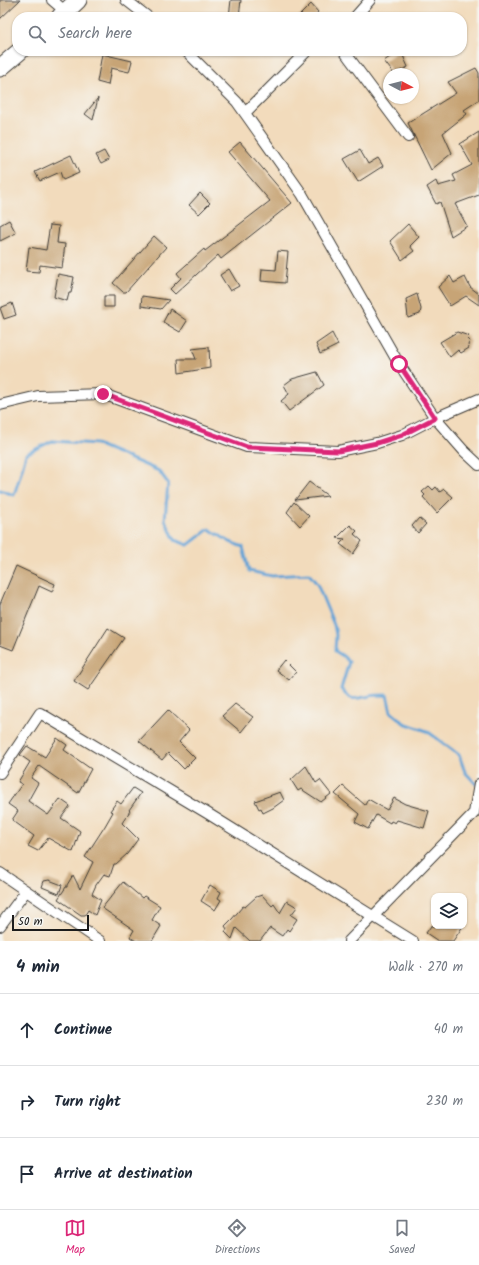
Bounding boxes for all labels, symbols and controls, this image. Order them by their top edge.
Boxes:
search box [12,12,467,56]
text: Search here [58,22,132,46]
icon: search [26,23,48,45]
north arrow [383,68,419,104]
route start [390,355,408,373]
route end [94,385,112,403]
map controls [431,893,467,929]
button: layers [431,893,467,929]
scale bar [12,913,89,932]
text: 50 m [18,913,43,931]
text: 4 min [16,954,60,981]
text: Walk · 270 m [388,957,463,978]
text: Continue [54,1018,112,1042]
icon: ahead [16,1019,38,1041]
text: 40 m [434,1019,463,1040]
text: Turn right [54,1090,121,1114]
icon: right [16,1091,38,1113]
text: 230 m [426,1091,463,1112]
text: Arrive at destination [54,1162,193,1186]
icon: arrive [16,1163,38,1185]
tab: Map [64,1217,86,1259]
tab: Directions [215,1217,260,1259]
tab: Saved [389,1217,415,1259]

